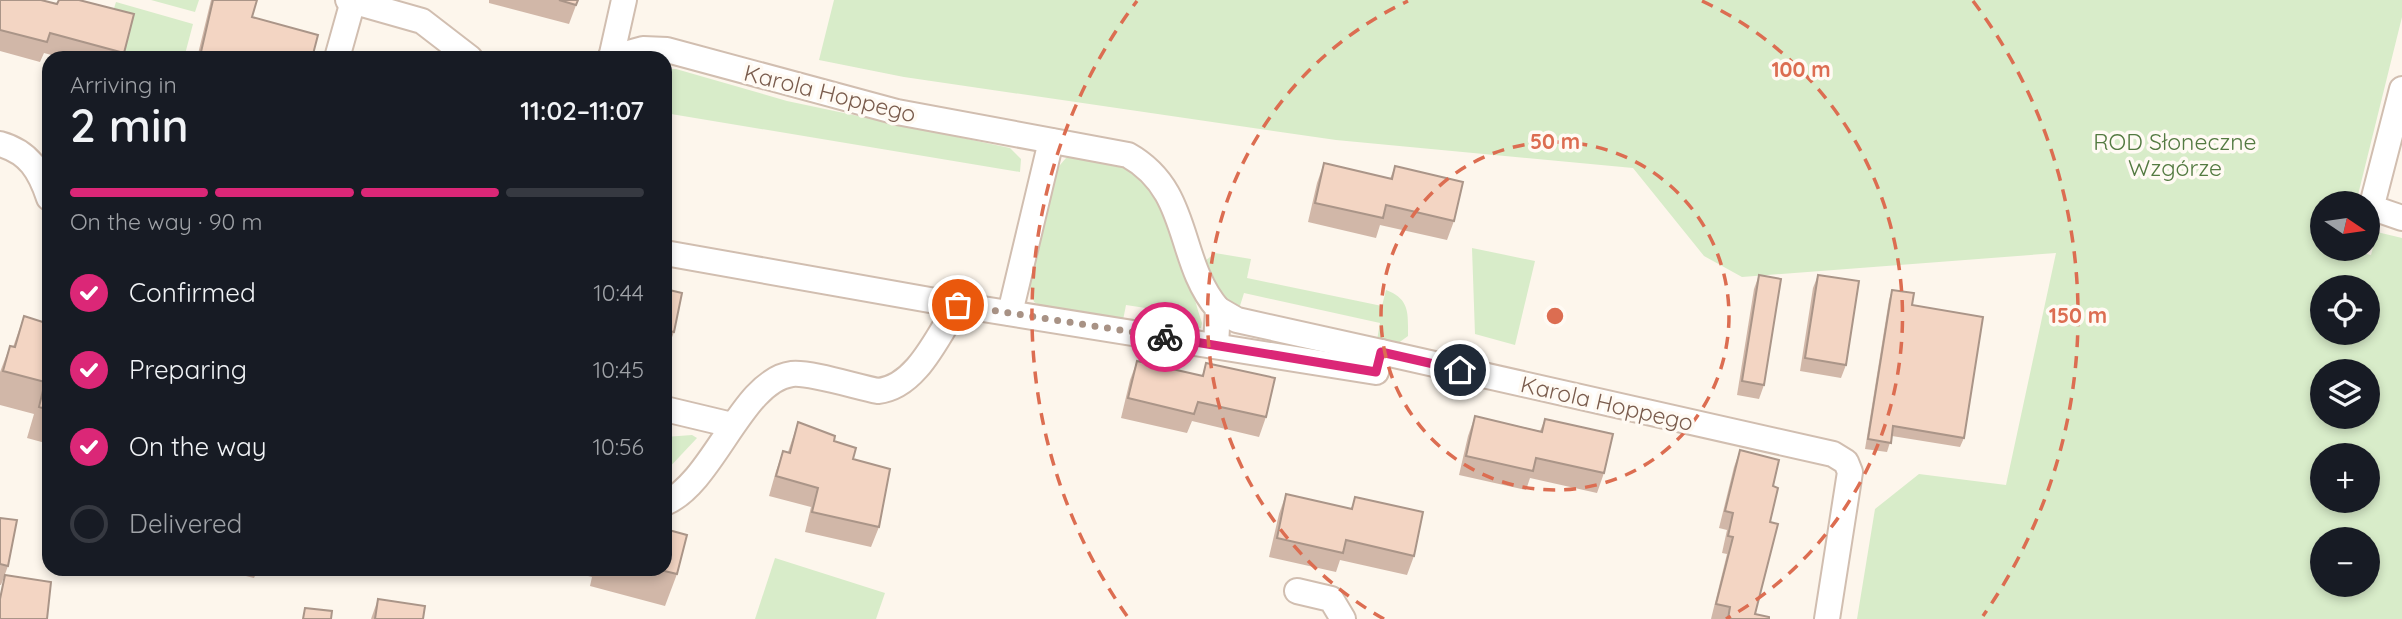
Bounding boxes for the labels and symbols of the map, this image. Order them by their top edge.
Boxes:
text: 100 m [1771,56,1831,82]
street label: Karola Hoppego [741,58,919,128]
park label: ROD Słoneczne Wzgórze [2093,127,2257,182]
text: 50 m [1530,128,1580,154]
north arrow [2310,191,2380,261]
pin [928,275,988,335]
courier [1130,302,1200,372]
text: 150 m [2049,302,2107,328]
centre of rings [1543,304,1567,328]
pin [1430,340,1490,400]
street label: Karola Hoppego [1518,369,1696,437]

